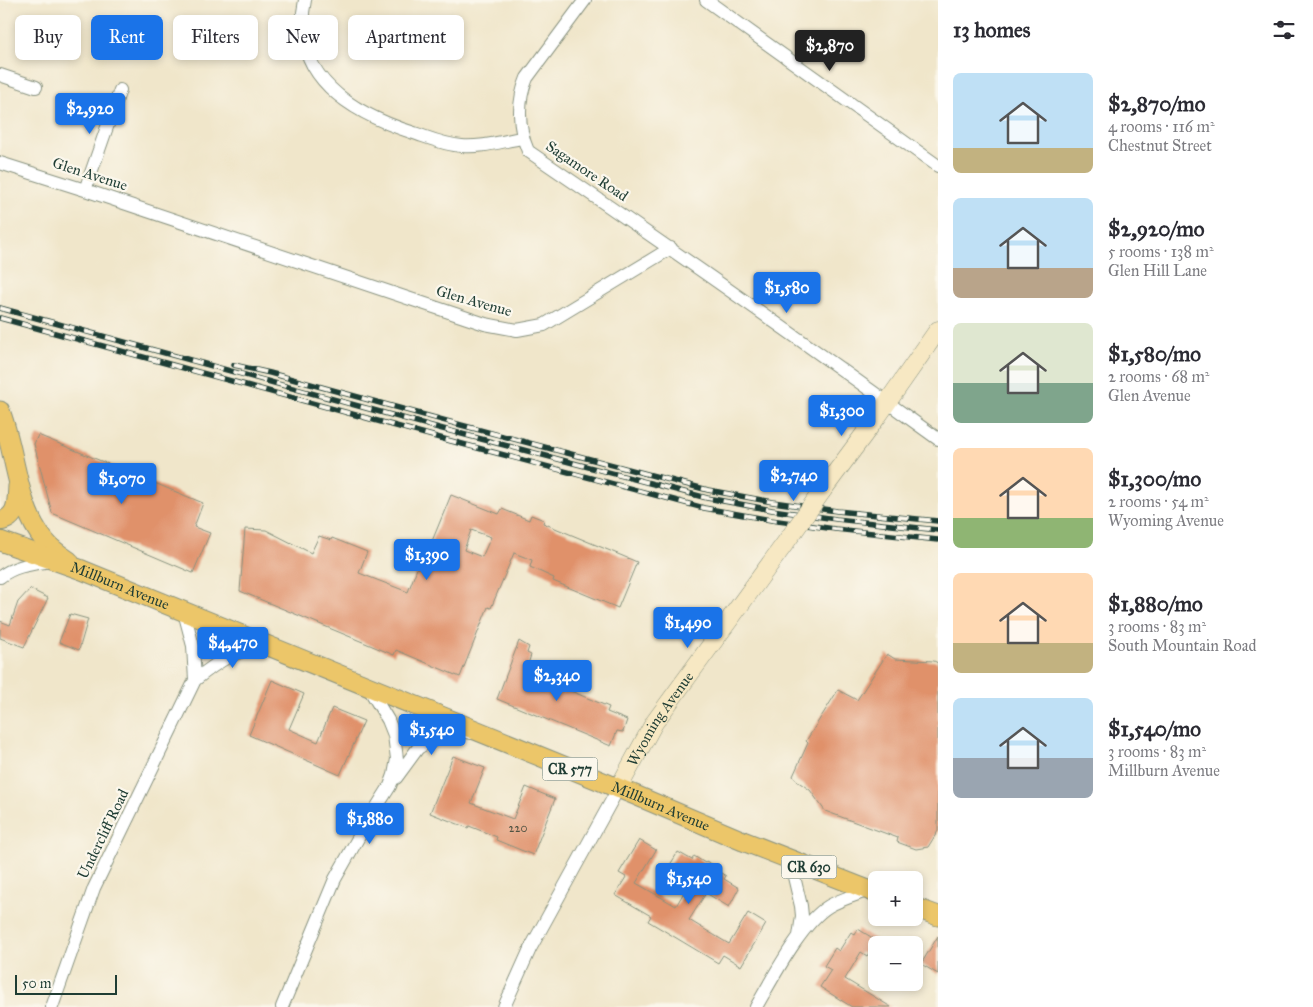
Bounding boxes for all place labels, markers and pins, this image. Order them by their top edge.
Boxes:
pin: $2,870 [789,30,871,72]
pin: $2,920 [49,92,131,135]
pin: $1,580 [746,272,828,314]
pin: $1,300 [801,394,883,437]
pin: $2,740 [753,460,835,502]
pin: $1,070 [81,462,163,505]
pin: $1,390 [386,538,468,581]
pin: $1,490 [647,606,729,649]
pin: $4,470 [192,626,274,669]
pin: $2,340 [516,660,598,702]
pin: $1,540 [391,714,473,756]
pin: $1,880 [329,802,411,845]
pin: $1,540 [648,862,730,905]

